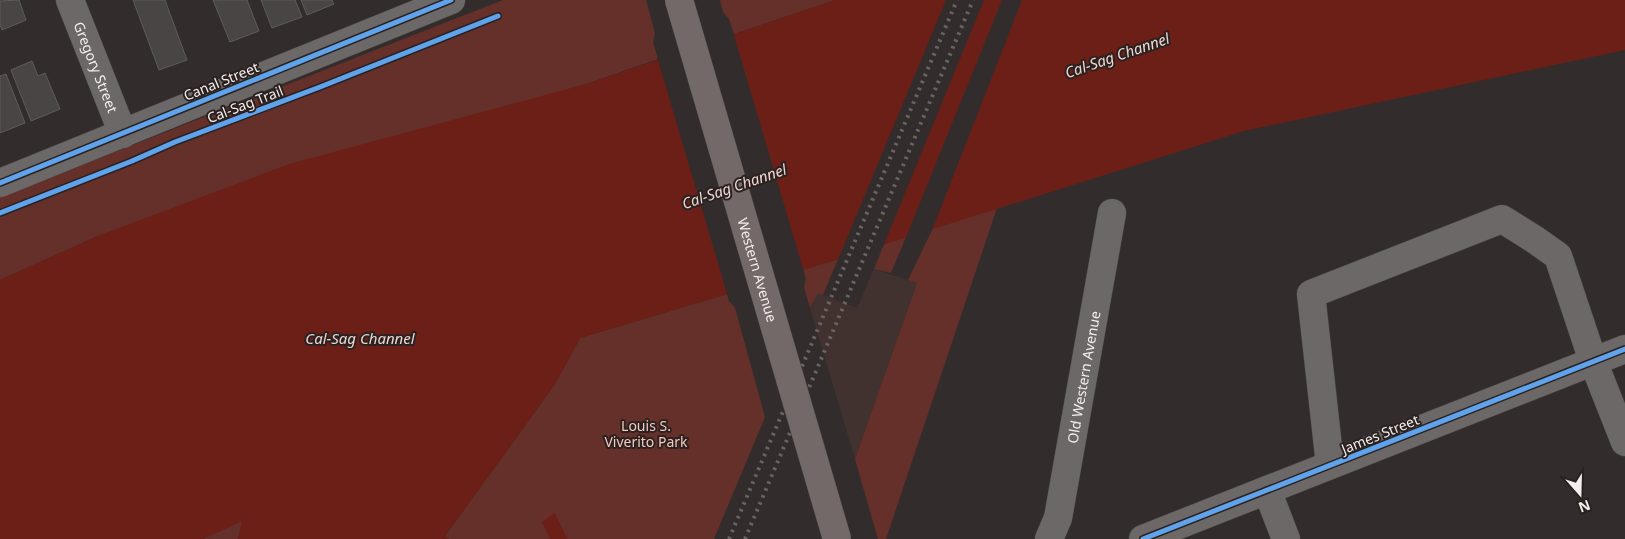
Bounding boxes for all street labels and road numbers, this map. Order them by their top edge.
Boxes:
street label: Gregory Street [70,19,123,115]
street label: Canal Street [181,57,261,105]
street label: Cal-Sag Trail [204,81,286,127]
street label: Western Avenue [734,215,782,324]
street label: Old Western Avenue [1062,309,1104,445]
street label: James Street [1337,410,1422,459]

